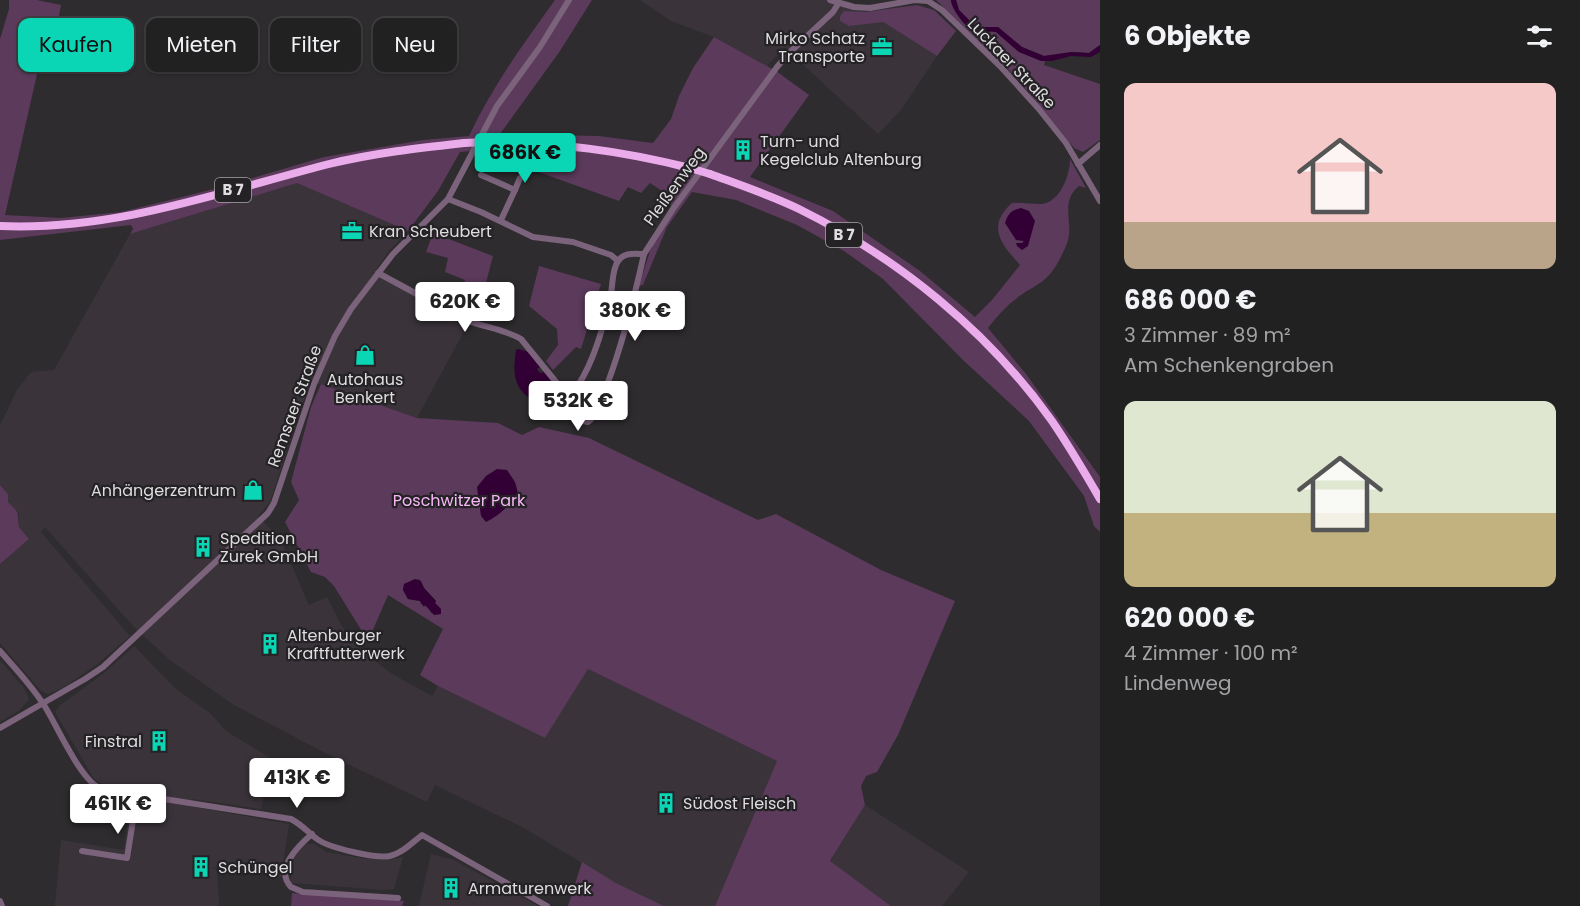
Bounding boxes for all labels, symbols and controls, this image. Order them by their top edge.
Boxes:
street label: Luckaer Straße [962,13,1061,114]
chip: Kaufen [18,18,134,72]
chip: Mieten [146,18,258,72]
chip: Filter [270,18,361,72]
chip: Neu [373,18,457,72]
text: 6 Objekte [1124,18,1250,54]
icon: filters [1523,20,1556,53]
place label: Mirko Schatz Transporte [765,27,865,68]
office icon: Mirko Schatz Transporte [870,35,894,59]
icon: home [1286,122,1394,230]
place label: Turn- und Kegelclub Altenburg [760,130,922,171]
pin: 686K € [476,133,574,184]
text: 686K € [489,138,561,166]
building icon: Turn- und Kegelclub Altenburg [731,138,755,162]
street label: Pleißenweg [638,142,711,230]
road number: B 7 [215,178,251,202]
office icon: Kran Scheubert [340,219,364,243]
place label: Kran Scheubert [369,220,492,243]
road number: B 7 [826,223,862,247]
pin: 620K € [416,282,514,333]
text: 686 000 € [1124,282,1257,318]
text: 620K € [429,287,501,315]
pin: 380K € [586,291,684,342]
text: 380K € [599,296,671,324]
text: 3 Zimmer · 89 m² [1124,321,1291,349]
street label: Remsaer Straße [262,342,327,470]
shop icon: Autohaus Benkert [353,343,377,367]
text: Am Schenkengraben [1124,351,1334,379]
place label: Autohaus Benkert [327,368,403,409]
pin: 532K € [529,381,627,432]
text: 532K € [543,386,613,414]
icon: home [1286,440,1394,548]
shop icon: Anhängerzentrum [241,478,265,502]
place label: Anhängerzentrum [91,479,236,502]
park label: Poschwitzer Park [393,489,526,512]
place label: Spedition Zurek GmbH [220,527,318,568]
building icon: Spedition Zurek GmbH [191,535,215,559]
text: 620 000 € [1124,600,1255,636]
place label: Altenburger Kraftfutterwerk [287,624,406,665]
building icon: Altenburger Kraftfutterwerk [258,632,282,656]
text: 4 Zimmer · 100 m² [1124,639,1298,667]
text: Lindenweg [1124,669,1231,697]
building icon: Finstral [147,729,171,753]
place label: Finstral [85,730,142,753]
pin: 413K € [248,758,346,809]
text: 413K € [263,763,331,791]
pin: 461K € [69,784,167,835]
text: 461K € [84,789,152,817]
building icon: Südost Fleisch [654,791,678,815]
place label: Südost Fleisch [683,792,796,815]
building icon: Schüngel [189,855,213,879]
place label: Schüngel [218,856,293,879]
building icon: Armaturenwerk [439,876,463,900]
place label: Armaturenwerk [468,877,592,900]

